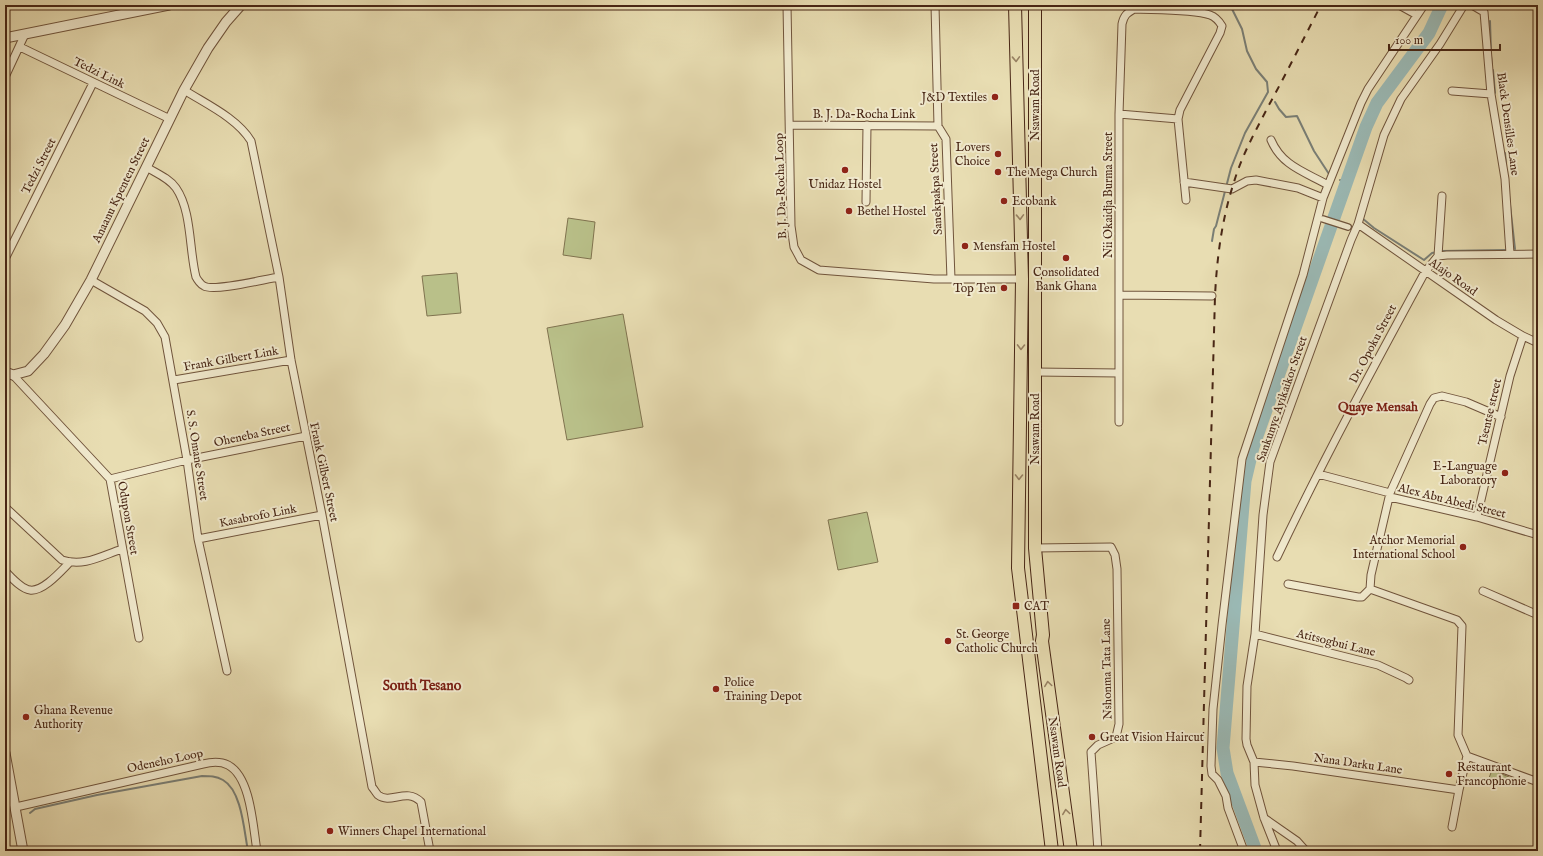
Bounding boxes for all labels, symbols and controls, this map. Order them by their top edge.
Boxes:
scale bar [1389,26,1500,52]
text: 100 m [1395,33,1423,48]
street label: Tedzi Link [71,54,128,92]
one-way arrow [1012,56,1020,62]
street label: Nsawam Road [1028,69,1043,141]
street label: Black Densilles Lane [1493,71,1523,177]
place label: J&D Textiles [919,90,987,106]
marker: J&D Textiles [990,92,1000,102]
street label: B. J. Da-Rocha Link [813,107,916,123]
street label: B. J. Da-Rocha Loop [772,132,791,239]
street label: Nii Okaidja Burma Street [1101,132,1116,258]
street label: Anaanu Kpenten Street [88,135,154,247]
street label: Tedzi Street [19,136,59,196]
place label: Lovers Choice [955,140,990,169]
street label: Sanekpakpa Street [926,143,947,235]
marker: Lovers Choice [993,149,1003,159]
marker: Unidaz Hostel [840,165,850,175]
place label: The Mega Church [1006,165,1098,180]
marker: The Mega Church [993,167,1003,177]
place label: Unidaz Hostel [809,177,882,192]
place label: Ecobank [1012,194,1057,209]
marker: Ecobank [999,196,1009,206]
place label: Bethel Hostel [857,204,927,219]
marker: Bethel Hostel [844,206,854,216]
one-way arrow [1016,214,1025,220]
place label: Mensfam Hostel [973,239,1056,254]
marker: Mensfam Hostel [960,241,970,251]
marker: Consolidated Bank Ghana [1061,253,1071,263]
street label: Alajo Road [1425,254,1481,299]
place label: Consolidated Bank Ghana [1033,265,1100,294]
place label: Top Ten [953,281,997,297]
marker: Top Ten [999,283,1009,293]
street label: Dr. Opoku Street [1346,302,1401,386]
street label: Sankunye Ayikaikor Street [1253,334,1311,464]
street label: Frank Gilbert Link [182,343,280,375]
one-way arrow [1017,344,1025,350]
street label: Tsentse street [1475,377,1505,447]
street label: Nsawam Road [1028,393,1043,465]
district label: Quaye Mensah [1338,399,1419,416]
street label: S. S. Omane Street [182,409,212,501]
street label: Oheneba Street [212,420,292,450]
street label: Frank Gilbert Street [306,421,342,523]
place label: E-Language Laboratory [1433,459,1497,488]
marker: E-Language Laboratory [1500,468,1510,478]
one-way arrow [1015,474,1023,480]
street label: Odupon Street [113,480,142,556]
street label: Alex Abu Abedi Street [1396,480,1508,522]
street label: Kasabrofo Link [218,501,298,531]
place label: Atchor Memorial International School [1353,533,1456,562]
marker: Atchor Memorial International School [1458,542,1468,552]
place label: CAT [1024,599,1049,614]
marker: CAT [1011,601,1021,611]
street label: Nshonma Tata Lane [1099,618,1115,720]
street label: Atitsogbui Lane [1294,626,1377,660]
place label: St. George Catholic Church [956,627,1039,656]
marker: St. George Catholic Church [943,636,953,646]
place label: Police Training Depot [724,675,802,705]
district label: South Tesano [383,677,462,695]
one-way arrow [1044,680,1053,687]
marker: Police Training Depot [711,684,721,694]
place label: Ghana Revenue Authority [33,703,113,732]
marker: Ghana Revenue Authority [21,712,31,722]
street label: Nsawam Road [1045,716,1069,789]
place label: Great Vision Haircut [1100,730,1204,745]
marker: Great Vision Haircut [1087,732,1097,742]
street label: Odeneho Loop [126,746,205,777]
street label: Nana Darku Lane [1313,750,1404,778]
place label: Restaurant Francophonie [1457,760,1527,790]
marker: Restaurant Francophonie [1444,769,1454,779]
one-way arrow [1062,809,1071,815]
place label: Winners Chapel International [338,824,487,840]
marker: Winners Chapel International [325,826,335,836]

